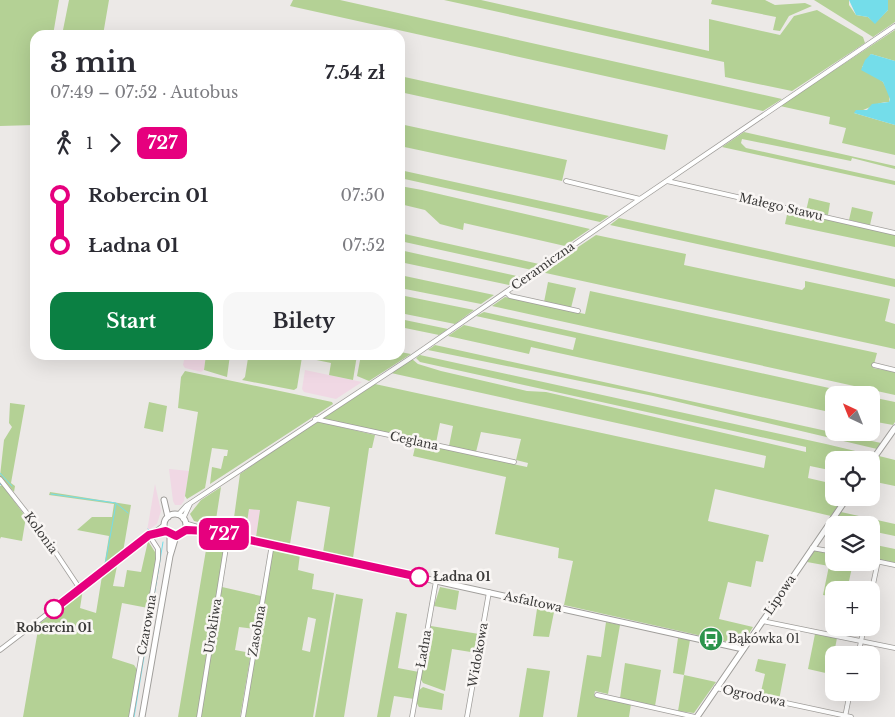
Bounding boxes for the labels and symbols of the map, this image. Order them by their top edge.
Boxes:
street label: Małego Stawu [738,190,825,223]
street label: Ceramiczna [508,238,578,293]
north arrow [825,386,880,441]
street label: Ceglana [389,428,440,453]
street label: Kolonia [21,509,62,557]
line badge: 727 [195,518,253,550]
marker: Ładna 01 [409,567,429,587]
place label: Ładna 01 [433,569,490,584]
street label: Lipowa [761,571,799,618]
street label: Asfaltowa [502,588,564,615]
street label: Czarowna [134,593,159,656]
street label: Urokliwa [201,597,224,654]
marker: Robercin 01 [44,599,64,619]
street label: Zasobna [245,604,268,658]
place label: Robercin 01 [16,620,92,635]
street label: Widokowa [464,621,491,689]
bus stop icon: Bąkówka 01 [698,626,724,652]
street label: Ładna [413,628,434,669]
place label: Bąkówka 01 [728,631,800,646]
street label: Ogrodowa [721,681,787,710]

